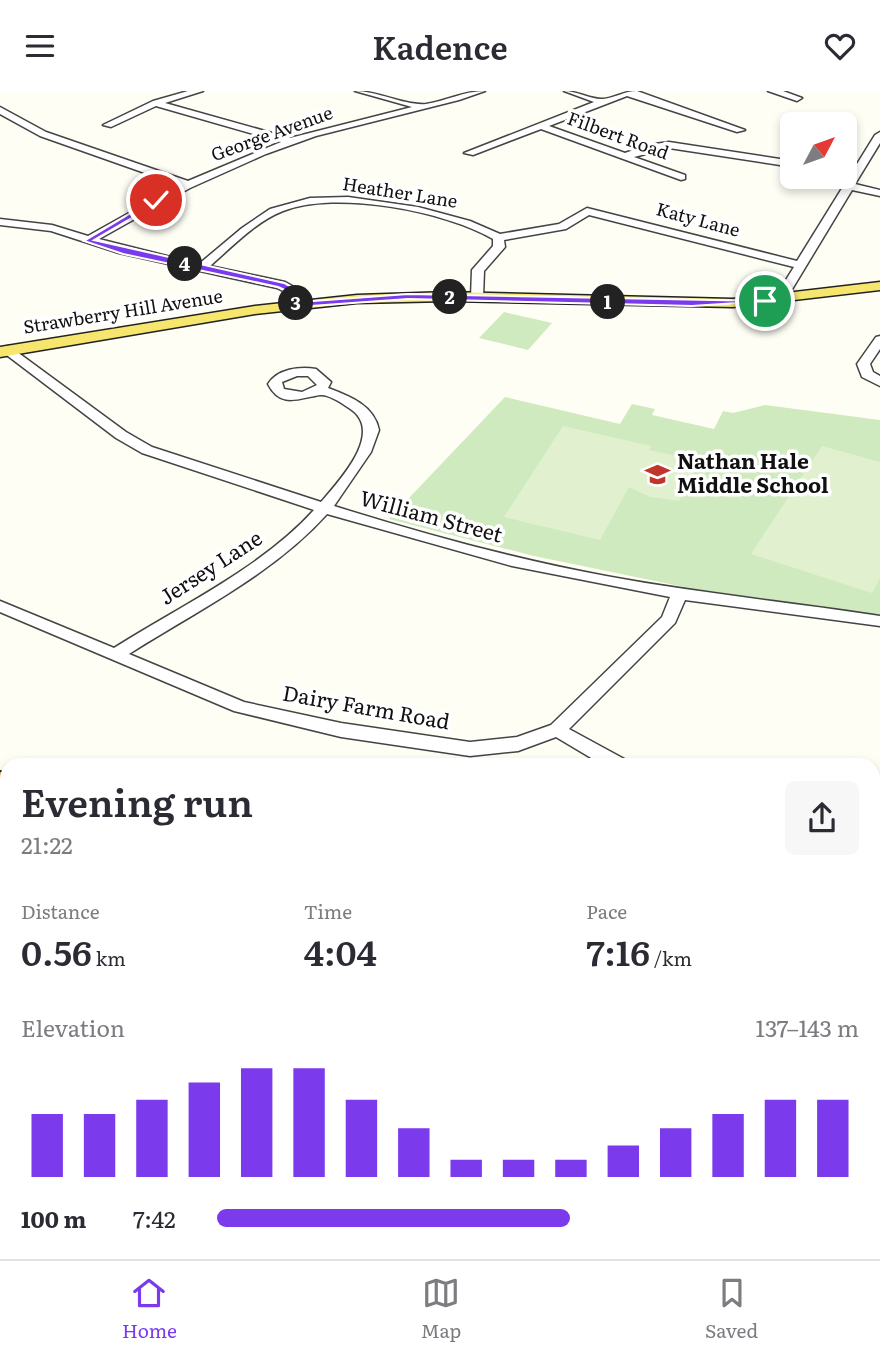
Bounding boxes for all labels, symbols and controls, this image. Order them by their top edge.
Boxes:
text: Kadence [372,22,508,70]
icon: menu [21,27,59,65]
icon: heart [821,27,859,65]
street label: George Avenue [207,98,336,167]
street label: Filbert Road [564,104,673,165]
north arrow [780,112,858,189]
map controls [780,112,857,189]
street label: Heather Lane [341,169,460,214]
pin [126,170,186,230]
icon: check [137,181,175,219]
street label: Katy Lane [653,194,743,243]
pin: 4 [168,247,202,281]
text: 4 [179,249,190,277]
pin [735,271,795,331]
pin: 2 [433,279,468,315]
street label: Strawberry Hill Avenue [21,281,224,340]
text: 2 [444,282,455,310]
icon: arrive [746,282,784,320]
pin: 3 [278,285,314,321]
pin: 1 [590,285,626,319]
text: 1 [604,287,611,315]
text: 3 [290,288,301,316]
place label: Nathan Hale Middle School [677,444,829,499]
school or university icon: Nathan Hale Middle School [643,460,671,488]
street label: William Street [357,481,507,549]
street label: Jersey Lane [152,521,267,611]
street label: Dairy Farm Road [280,676,453,736]
text: Evening run [21,772,253,829]
button: share [785,781,859,855]
text: 21:22 [21,827,73,861]
text: Distance [21,897,100,925]
text: Time [304,897,352,925]
text: Pace [586,897,627,925]
text: 0.56 [21,925,92,977]
text: 4:04 [304,925,377,977]
text: 7:16 [586,925,650,977]
text: km [92,944,126,972]
text: /km [650,944,692,972]
text: Elevation [21,1010,125,1044]
text: 137–143 m [756,1010,859,1044]
text: 100 m [21,1201,86,1235]
text: 7:42 [133,1201,176,1235]
tab: Home [122,1274,177,1344]
tab: Map [421,1274,461,1344]
tab: Saved [705,1274,758,1344]

